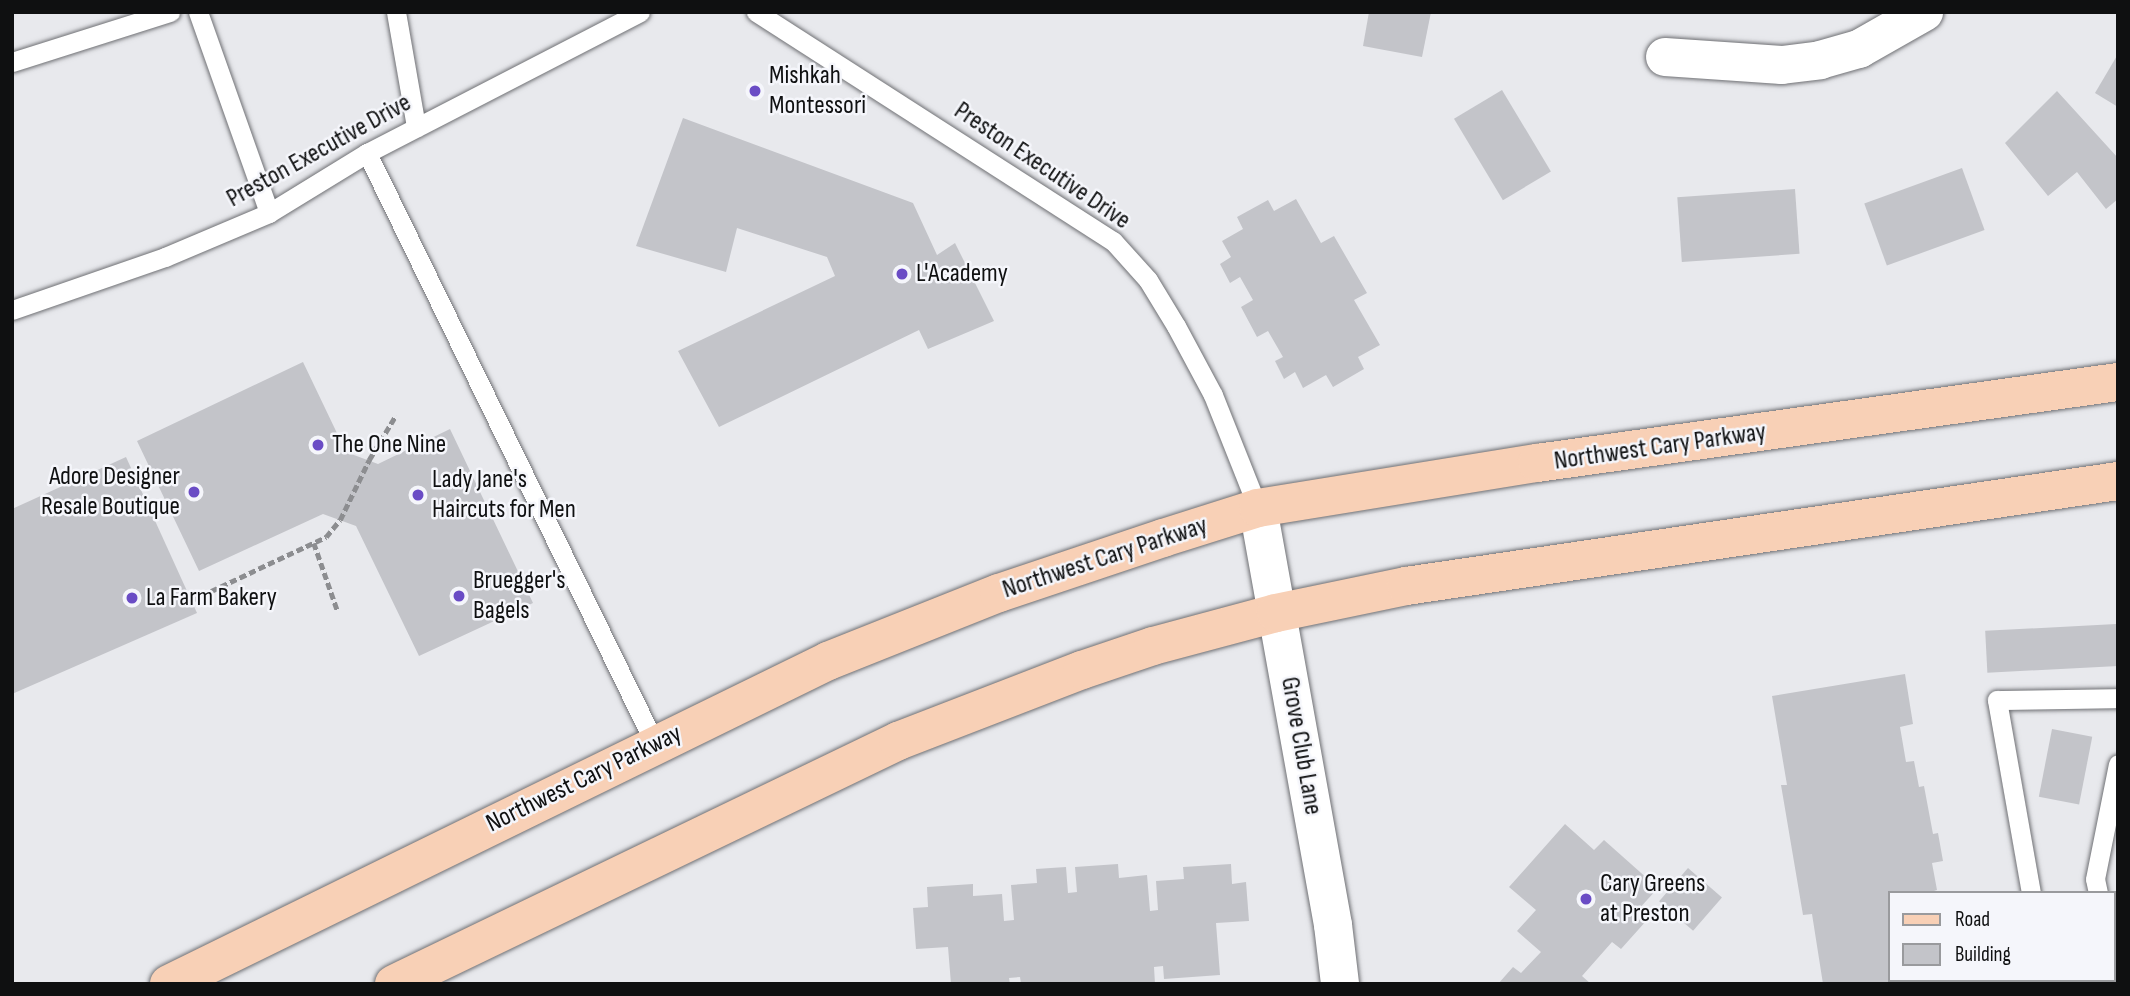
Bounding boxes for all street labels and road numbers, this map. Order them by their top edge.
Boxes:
street label: Preston Executive Drive [221,87,417,215]
street label: Preston Executive Drive [948,95,1136,237]
street label: Northwest Cary Parkway [1552,417,1768,477]
street label: Northwest Cary Parkway [999,510,1211,606]
street label: Grove Club Lane [1274,675,1328,817]
street label: Northwest Cary Parkway [481,718,687,840]

